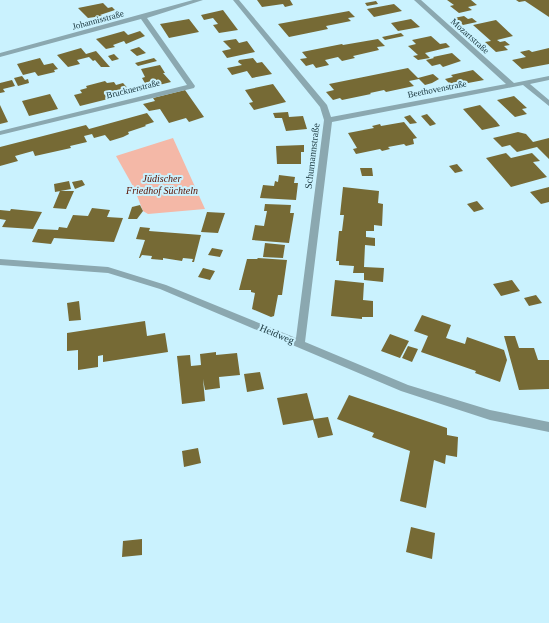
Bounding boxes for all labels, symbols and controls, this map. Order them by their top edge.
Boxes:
street label: Johannisstraße [71,8,125,32]
street label: Mozartstraße [449,16,491,56]
street label: Brucknerstraße [105,77,161,101]
street label: Beethovenstraße [407,78,467,100]
street label: Schumannstraße [303,122,322,189]
park label: Jüdischer Friedhof Süchteln [125,173,198,196]
street label: Heidweg [258,322,296,346]

